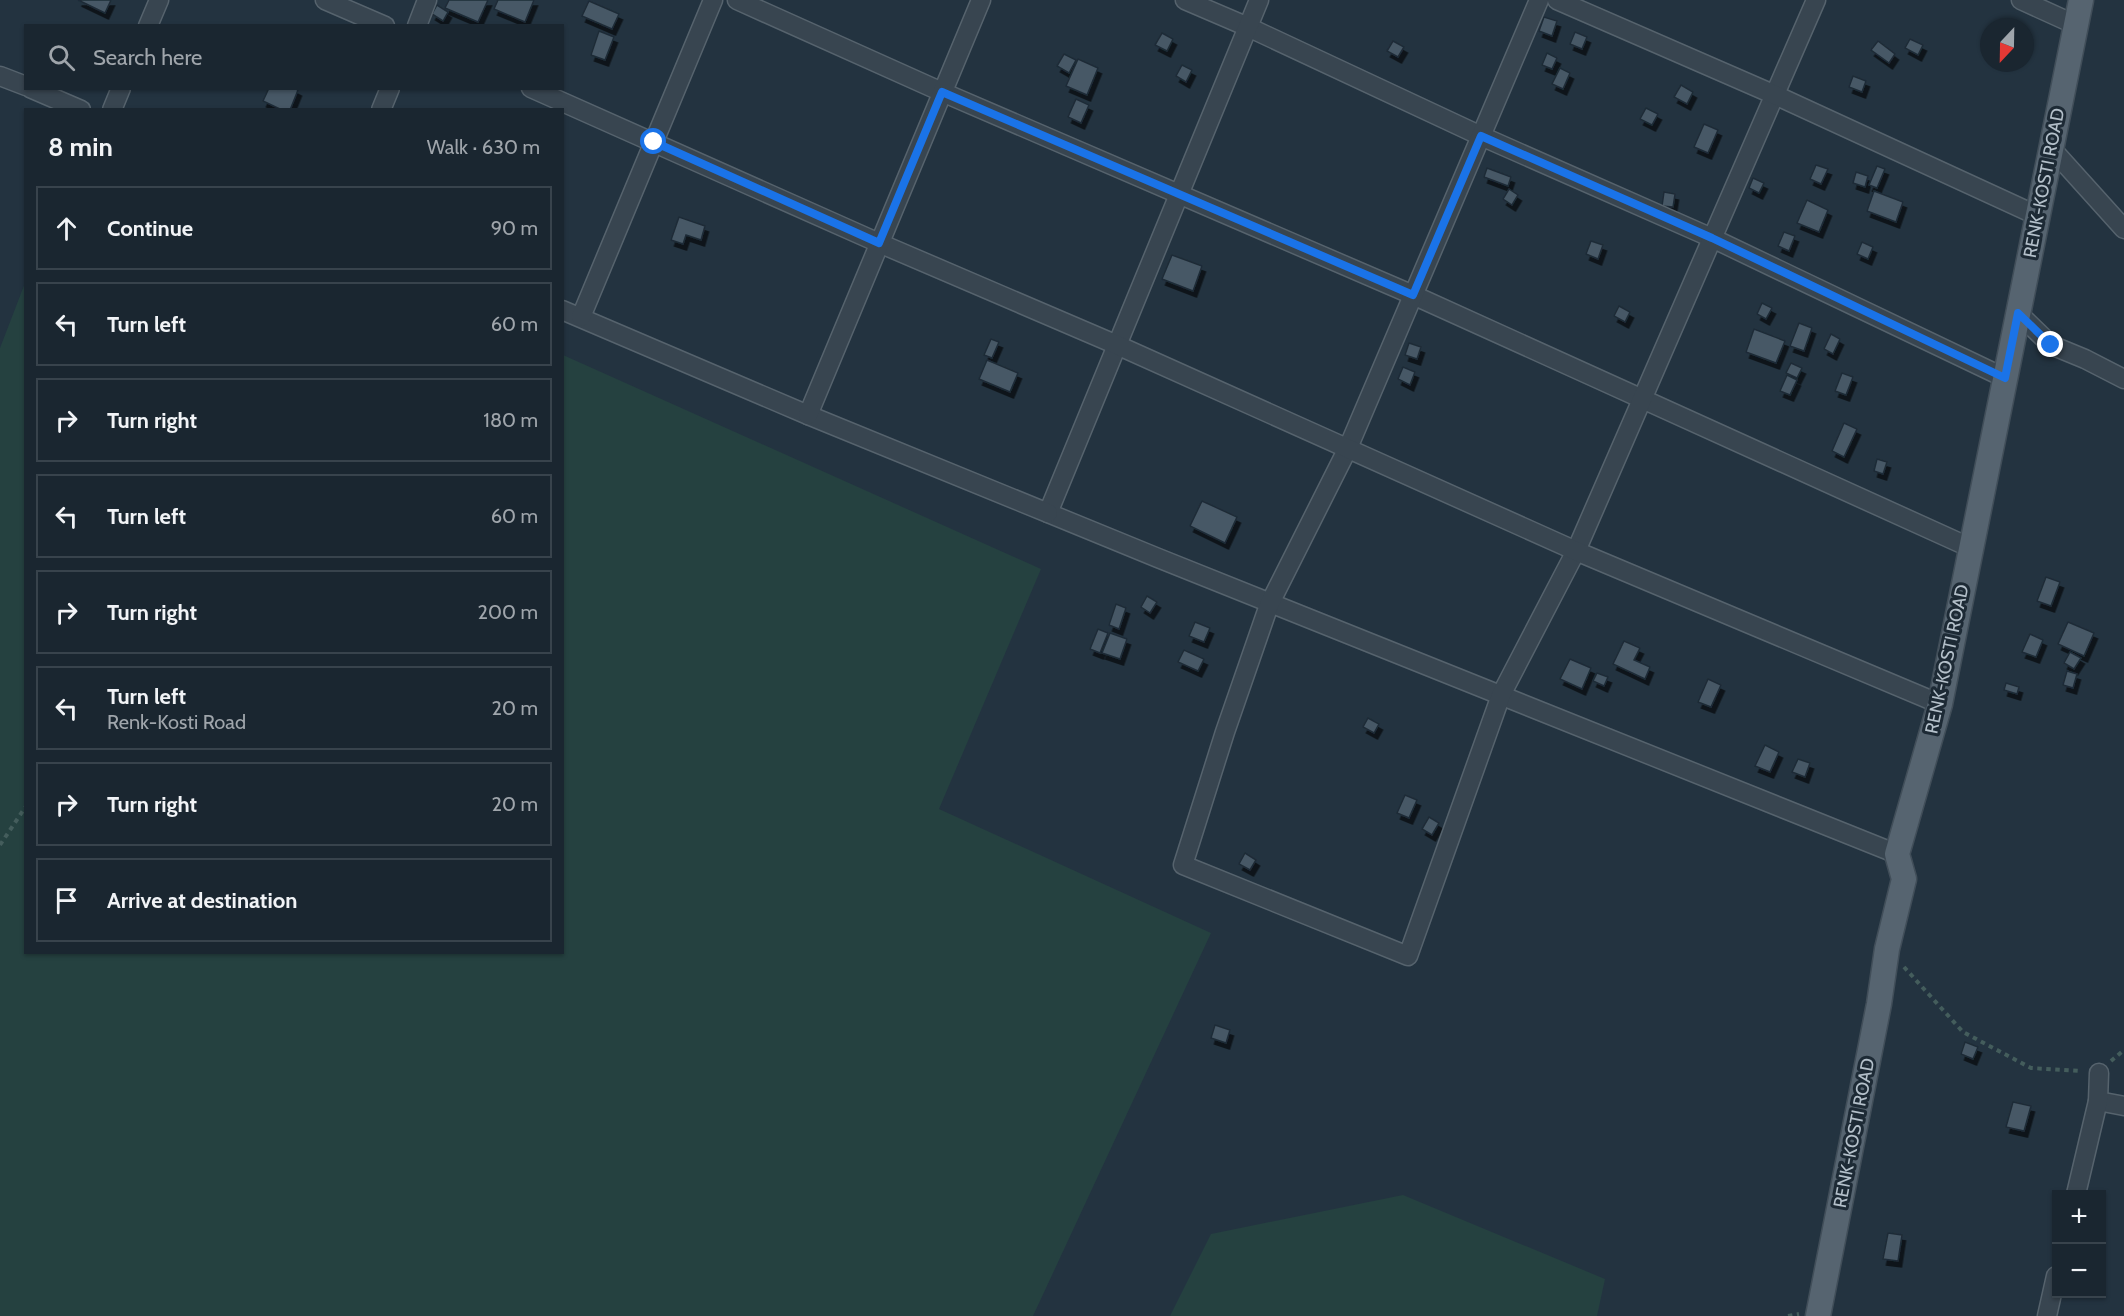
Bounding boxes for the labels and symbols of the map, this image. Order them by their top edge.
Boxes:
north arrow [1980,18,2034,72]
street label: RENK-KOSTI ROAD [2019,106,2069,260]
route start [640,128,666,154]
route end [2037,331,2063,357]
street label: RENK-KOSTI ROAD [1920,582,1974,736]
street label: RENK-KOSTI ROAD [1829,1056,1879,1210]

